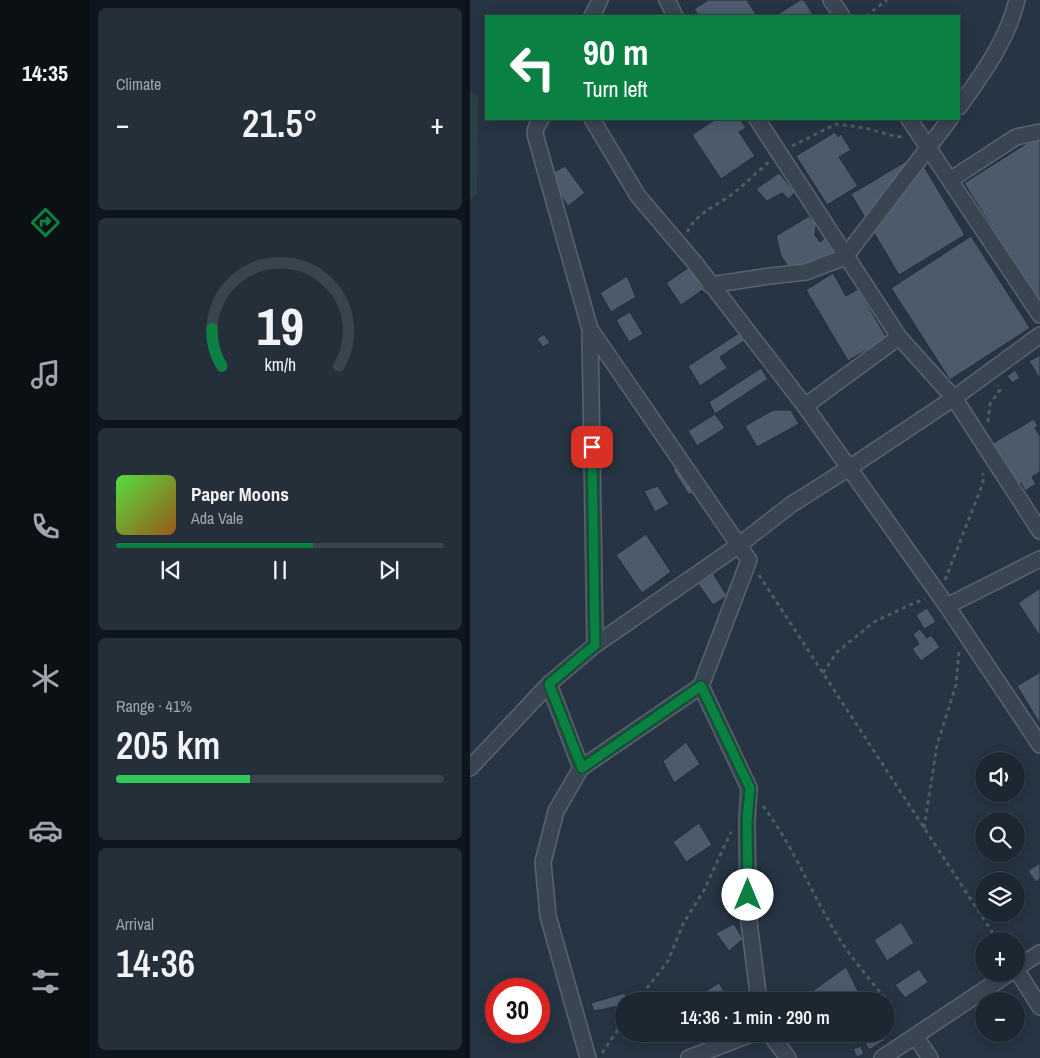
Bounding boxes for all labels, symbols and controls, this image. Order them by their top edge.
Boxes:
text: 90 m [583,29,648,76]
icon: left [500,35,565,100]
text: 14:35 [22,58,68,88]
text: Climate [116,73,161,95]
text: Turn left [583,74,648,104]
text: 21.5° [242,98,318,149]
text: − [116,105,129,143]
text: + [431,105,444,143]
icon: directions [28,205,63,240]
text: 19 [256,291,304,361]
text: km/h [264,353,296,377]
icon: music [28,357,63,392]
pin [571,426,613,468]
icon: arrive [578,433,606,461]
text: Paper Moons [191,481,289,507]
text: Ada Vale [191,507,243,529]
icon: phone [28,509,63,544]
icon: previous [157,556,185,584]
icon: pause [266,556,294,584]
icon: next [375,556,403,584]
icon: climate [28,661,63,696]
text: Range · 41% [116,695,192,717]
text: 205 km [116,720,220,771]
map controls [975,752,1025,1042]
button: sound [975,752,1025,802]
button: search [975,812,1025,862]
icon: car [28,813,63,848]
position arrow [721,868,773,920]
button: layers [975,872,1025,922]
text: Arrival [116,913,154,935]
button: + [975,932,1025,982]
text: 14:36 [116,938,195,989]
icon: filters [28,964,63,999]
speed limit sign: 30 [485,978,550,1043]
button: − [975,992,1025,1042]
text: 14:36 · 1 min · 290 m [680,1004,830,1030]

